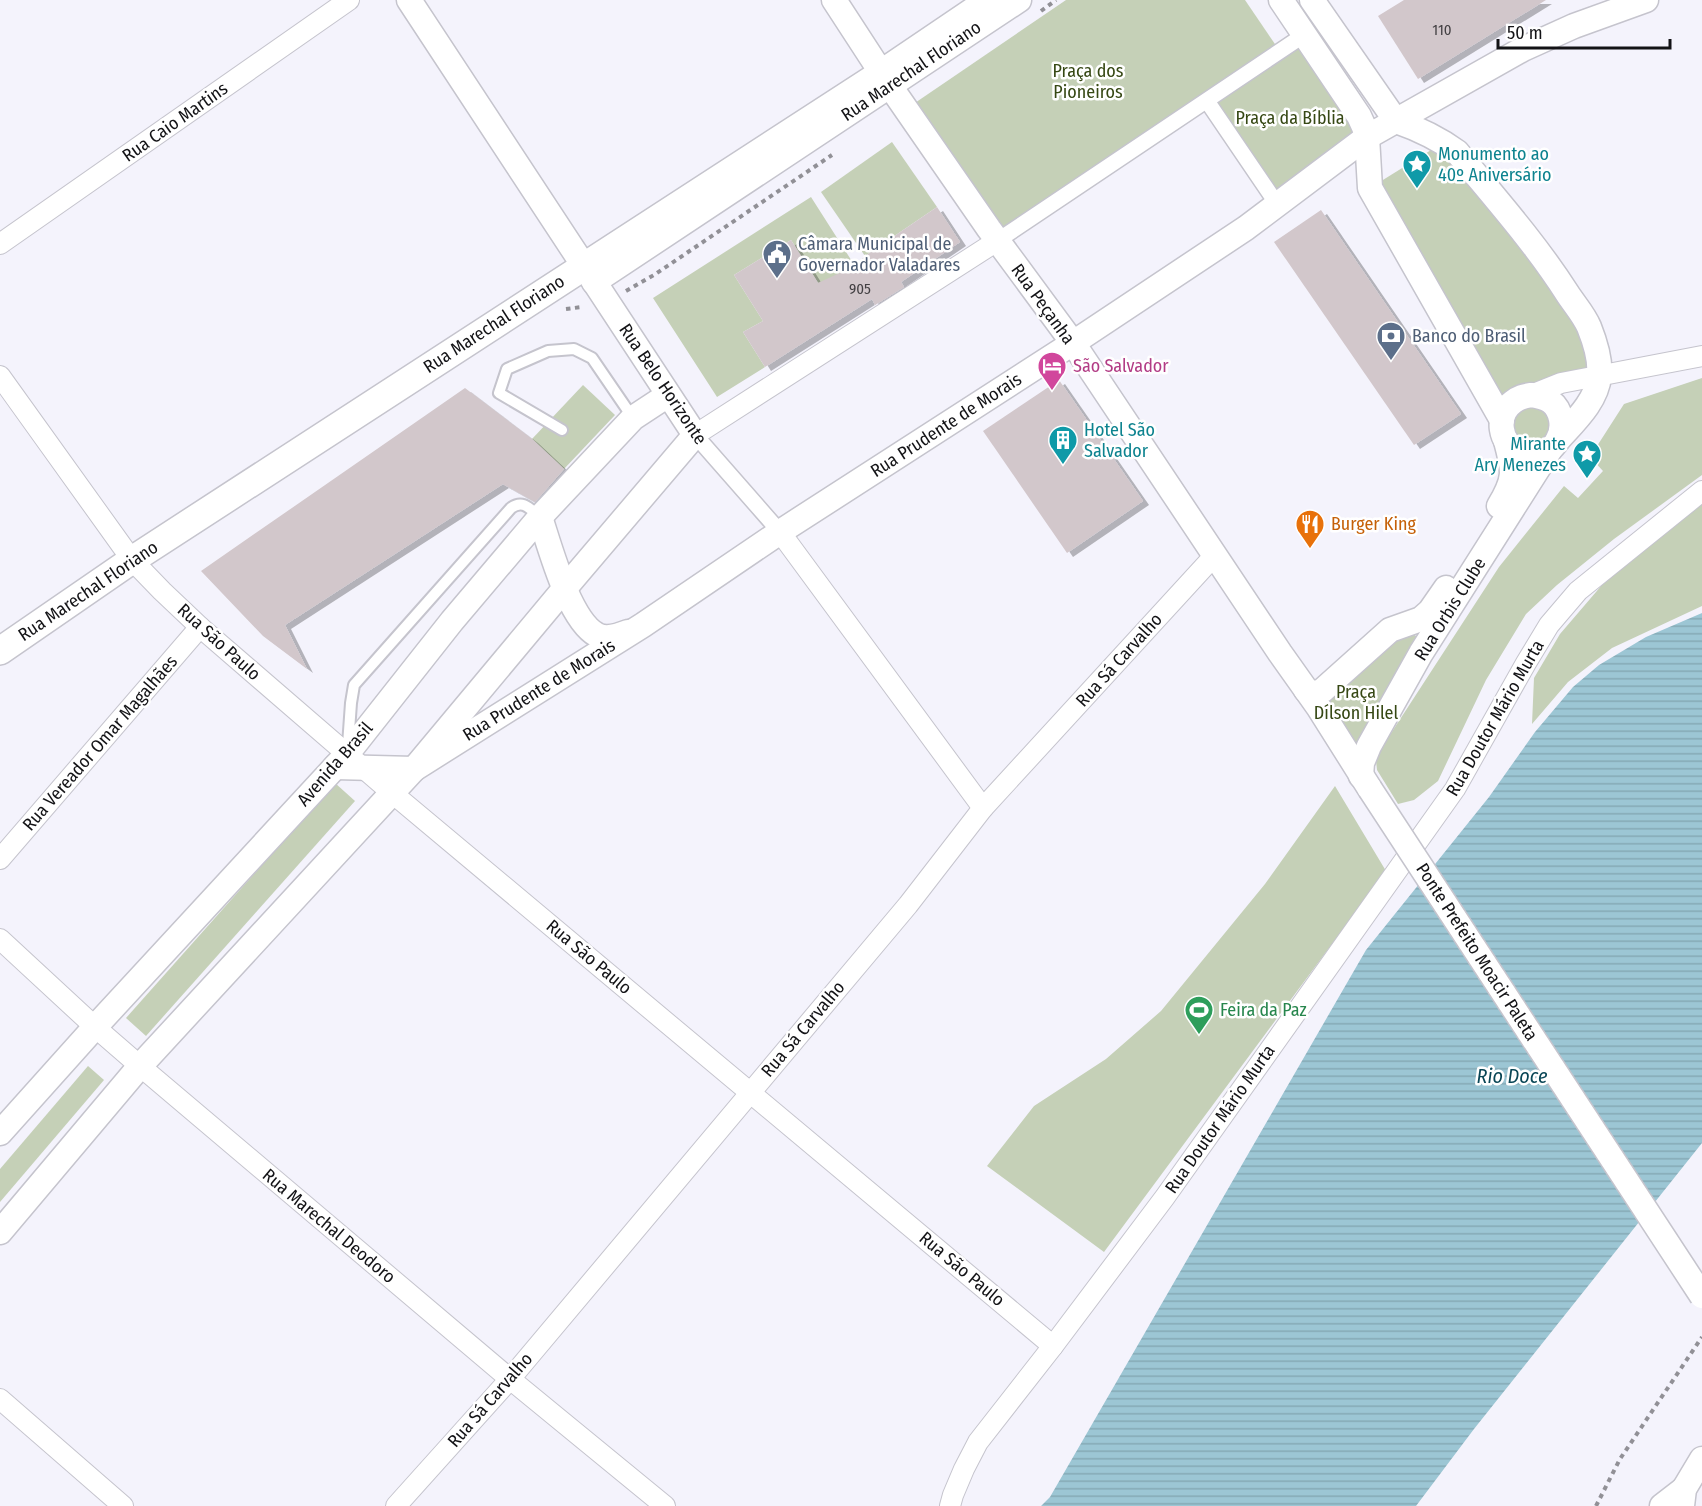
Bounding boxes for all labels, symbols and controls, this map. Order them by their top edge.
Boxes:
scale bar [1498,12,1670,50]
street label: Rua Marechal Floriano [837,16,985,126]
house number: 110 [1432,21,1452,39]
text: 50 m [1507,22,1543,44]
park label: Praça dos Pioneiros [1053,60,1124,103]
street label: Rua Caio Martins [118,77,232,167]
park label: Praça da Bíblia [1235,107,1345,129]
place label: Monumento ao 40º Aniversário [1438,143,1552,186]
place icon: Monumento ao 40º Aniversário [1401,148,1433,190]
place label: Câmara Municipal de Governador Valadares [798,233,960,276]
public building icon: Câmara Municipal de Governador Valadares [761,238,793,280]
street label: Rua Peçanha [1006,259,1080,349]
street label: Rua Marechal Floriano [419,270,569,378]
house number: 905 [849,280,871,298]
street label: Rua Belo Horizonte [614,319,712,449]
bank icon: Banco do Brasil [1375,320,1407,362]
place label: Banco do Brasil [1412,325,1526,347]
hotel icon: São Salvador [1036,350,1068,392]
place label: São Salvador [1073,355,1169,377]
street label: Rua Prudente de Morais [866,368,1026,482]
place label: Hotel São Salvador [1084,419,1155,462]
building icon: Hotel São Salvador [1047,424,1079,466]
place label: Mirante Ary Menezes [1474,433,1566,476]
place icon: Mirante Ary Menezes [1571,438,1603,480]
restaurant icon: Burger King [1294,508,1326,550]
place label: Burger King [1331,513,1416,535]
street label: Rua Marechal Floriano [14,536,162,646]
street label: Rua Orbis Clube [1410,553,1491,665]
street label: Rua São Paulo [173,599,265,685]
street label: Rua Sá Carvalho [1071,609,1167,711]
street label: Rua Prudente de Morais [459,634,620,746]
street label: Rua Doutor Mário Murta [1441,636,1549,800]
street label: Rua Vereador Omar Magalhães [18,651,182,835]
park label: Praça Dílson Hilel [1314,681,1399,724]
street label: Avenida Brasil [292,717,378,811]
street label: Ponte Prefeito Moacir Paleta [1411,859,1543,1045]
street label: Rua São Paulo [542,915,636,999]
street label: Rua Sá Carvalho [757,977,849,1081]
sports icon: Feira da Paz [1183,994,1215,1036]
place label: Feira da Paz [1220,999,1307,1021]
street label: Rua Doutor Mário Murta [1160,1040,1280,1198]
water label: Rio Doce [1477,1064,1548,1088]
street label: Rua Marechal Deodoro [258,1164,400,1288]
street label: Rua São Paulo [915,1227,1009,1311]
street label: Rua Sá Carvalho [443,1348,537,1452]

